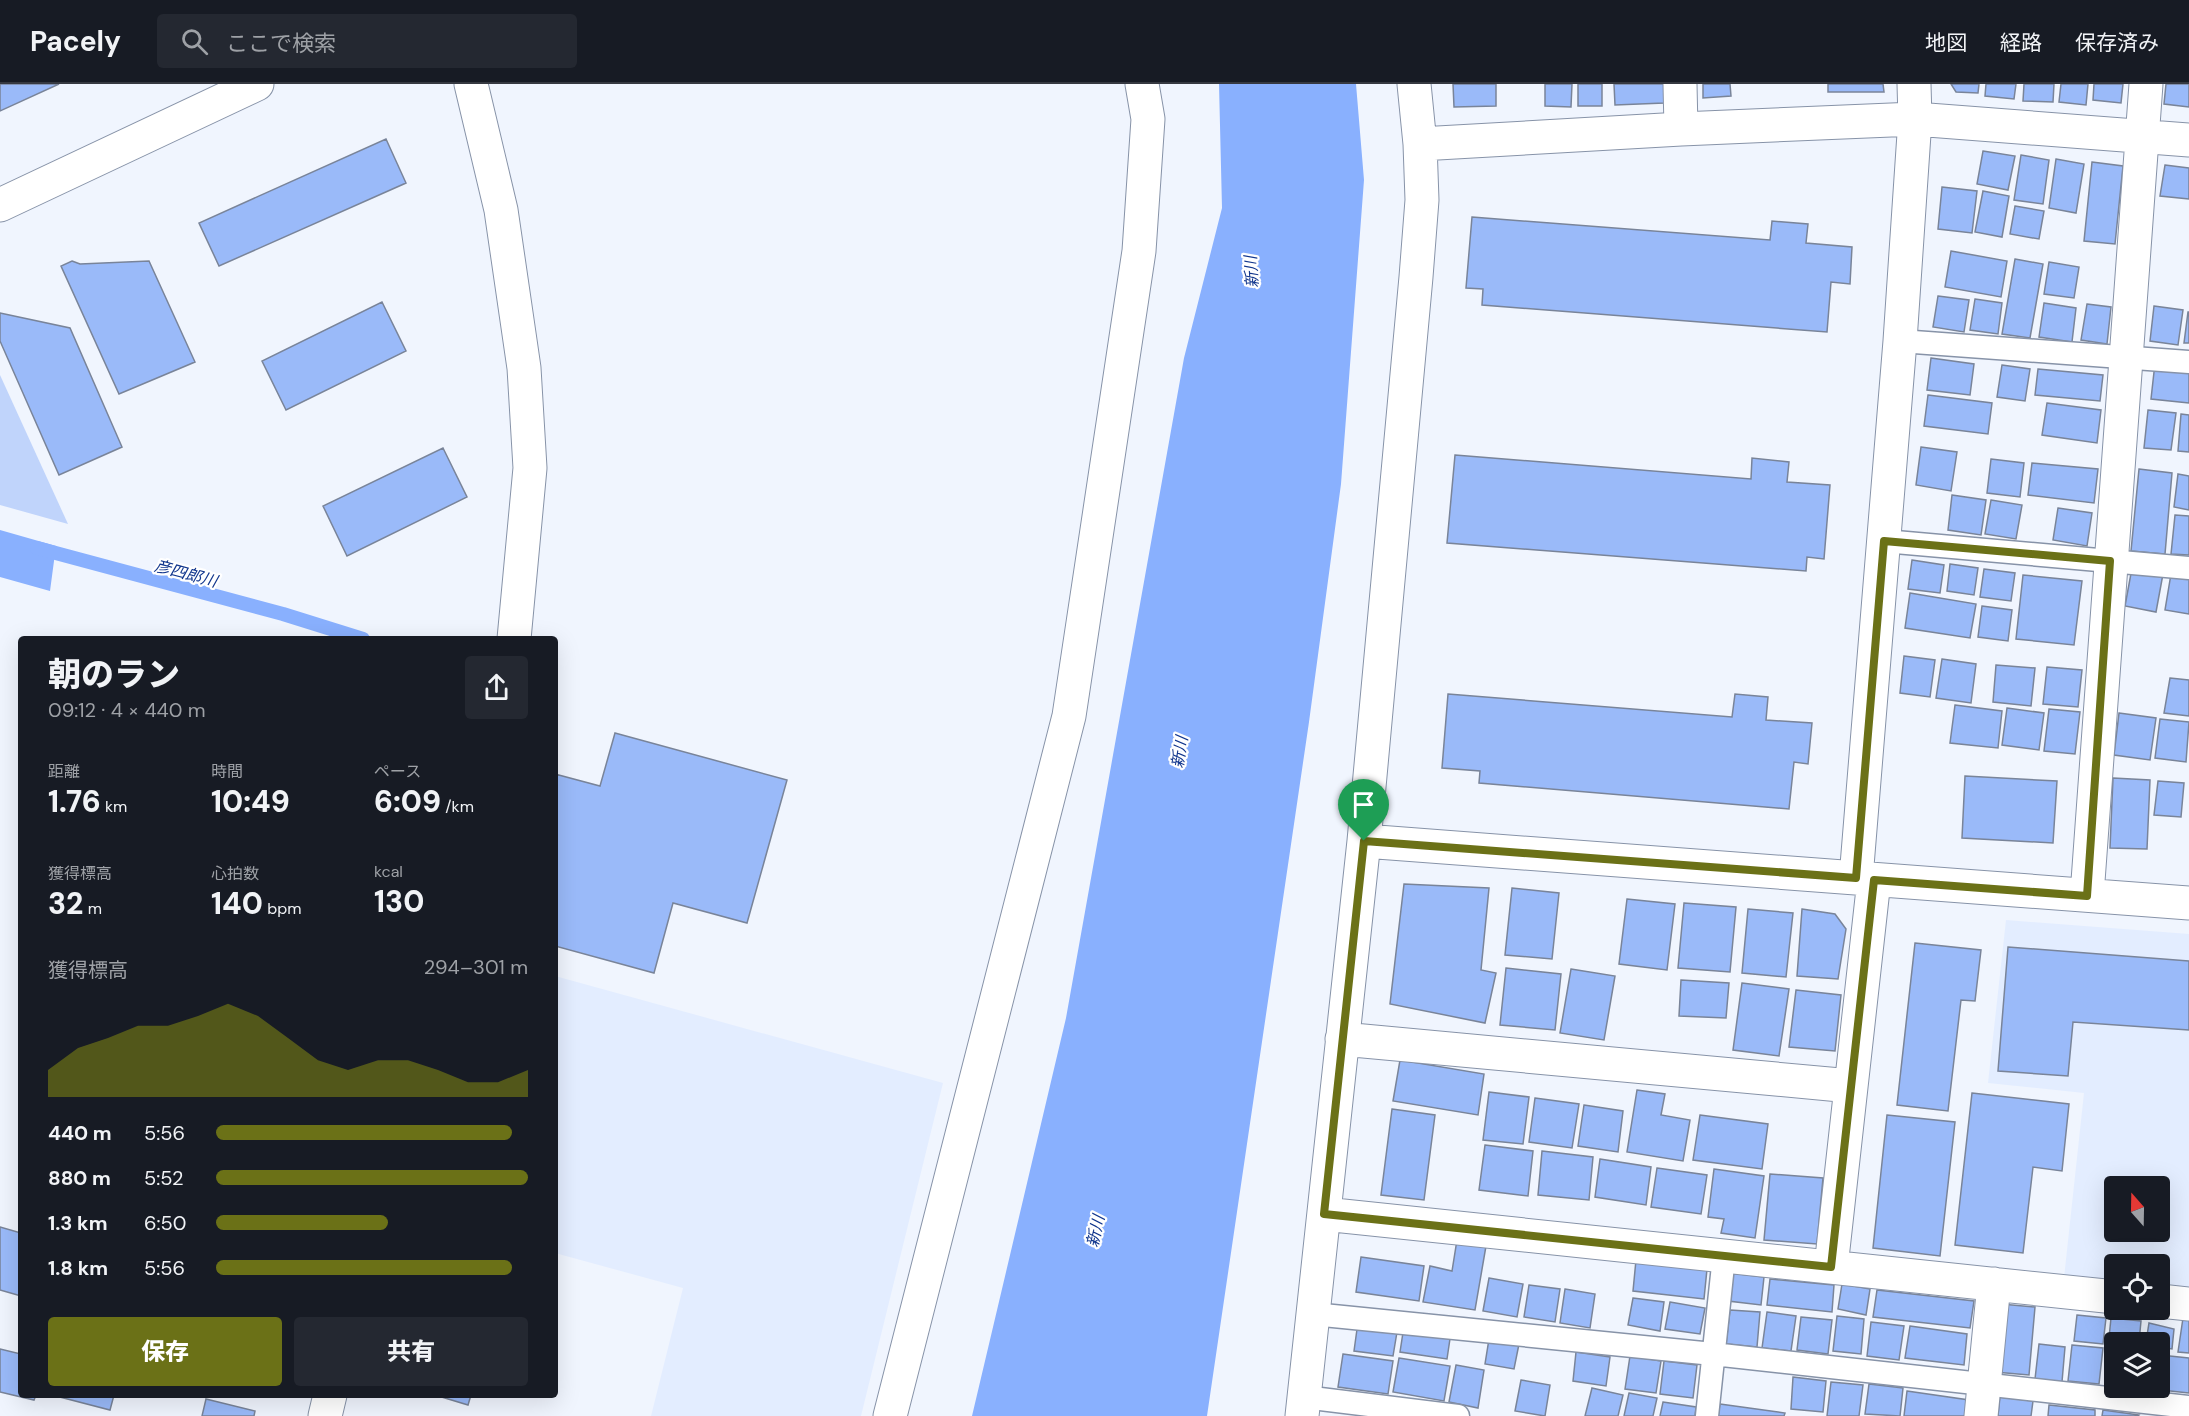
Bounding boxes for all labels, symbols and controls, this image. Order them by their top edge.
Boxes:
search box [157,14,577,68]
text: Pacely [30,23,121,60]
icon: search [178,25,211,58]
text: ここで検索 [226,29,336,58]
text: 地図 [1925,29,1967,57]
text: 経路 [2000,29,2042,57]
text: 保存済み [2075,29,2159,57]
water label: 新川 [1240,253,1263,289]
water label: 彦四郎川 [152,555,221,592]
text: 朝のラン [48,653,180,696]
button: share [465,656,528,719]
text: 09:12 · 4 × 440 m [48,697,206,723]
water label: 新川 [1167,733,1193,770]
text: 距離 [48,761,80,782]
text: 時間 [211,761,243,782]
text: ペース [374,761,421,782]
pin [1338,779,1389,841]
text: 1.76 [48,782,101,821]
text: 10:49 [211,782,290,821]
text: 6:09 [374,782,441,821]
icon: arrive [1347,788,1380,821]
text: km [101,796,127,817]
text: /km [441,796,474,817]
text: kcal [374,861,403,882]
text: 獲得標高 [48,863,112,884]
text: 心拍数 [211,863,259,884]
text: 130 [374,882,424,921]
text: 32 [48,884,83,923]
text: 140 [211,884,263,923]
text: m [83,898,102,919]
text: bpm [263,898,301,919]
text: 294–301 m [424,954,528,980]
text: 獲得標高 [48,957,128,983]
text: 440 m [48,1120,112,1146]
text: 5:56 [144,1120,185,1146]
text: 880 m [48,1165,111,1191]
text: 5:52 [144,1165,184,1191]
north arrow [2104,1176,2170,1242]
map controls [2104,1176,2170,1398]
text: 1.3 km [48,1210,107,1236]
text: 6:50 [144,1210,186,1236]
water label: 新川 [1082,1211,1110,1249]
button: locate [2104,1254,2170,1320]
text: 1.8 km [48,1255,108,1281]
text: 5:56 [144,1255,185,1281]
button: 保存 [48,1317,282,1386]
button: 共有 [294,1317,528,1386]
button: layers [2104,1332,2170,1398]

